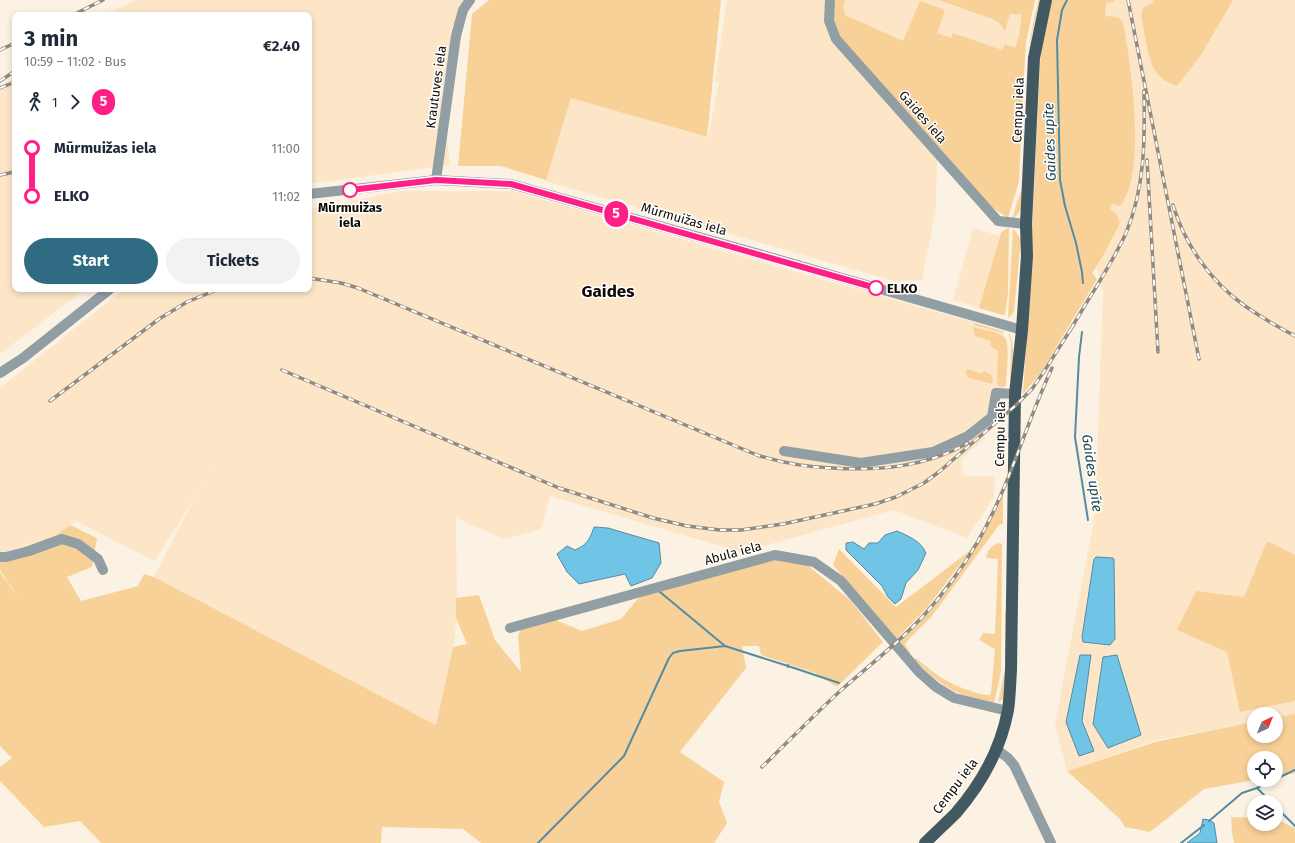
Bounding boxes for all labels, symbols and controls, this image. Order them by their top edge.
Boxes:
text: 3 min [24,25,78,52]
text: €2.40 [263,37,300,55]
street label: Krautuves iela [423,45,449,129]
text: 10:59 – 11:02 · Bus [24,54,126,69]
street label: Cempu iela [1009,77,1027,143]
street label: Gaides iela [896,88,950,146]
icon: walk [24,91,46,113]
icon: forward [64,91,86,113]
text: 5 [100,93,107,110]
text: 1 [52,95,58,110]
water label: Gaides upīte [1040,103,1060,181]
text: Mūrmuižas iela [54,139,157,157]
text: 11:00 [271,141,300,156]
marker: Mūrmuižas iela [342,182,358,198]
text: ELKO [54,187,89,205]
text: 11:02 [272,189,300,204]
place label: Mūrmuižas iela [318,200,383,230]
street label: Mūrmuižas iela [639,200,729,238]
line badge: 5 [603,201,629,227]
text: 5 [612,205,620,222]
button: Start [24,238,158,284]
button: Tickets [166,238,300,284]
marker: ELKO [868,280,884,296]
district label: Gaides [582,281,634,302]
place label: ELKO [887,281,918,296]
street label: Cempu iela [992,401,1008,467]
water label: Gaides upīte [1078,433,1106,513]
street label: Abula iela [703,538,763,568]
north arrow [1247,707,1283,743]
map controls [1247,707,1283,831]
button: locate [1247,751,1283,787]
street label: Cempu iela [929,755,981,817]
button: layers [1247,795,1283,831]

